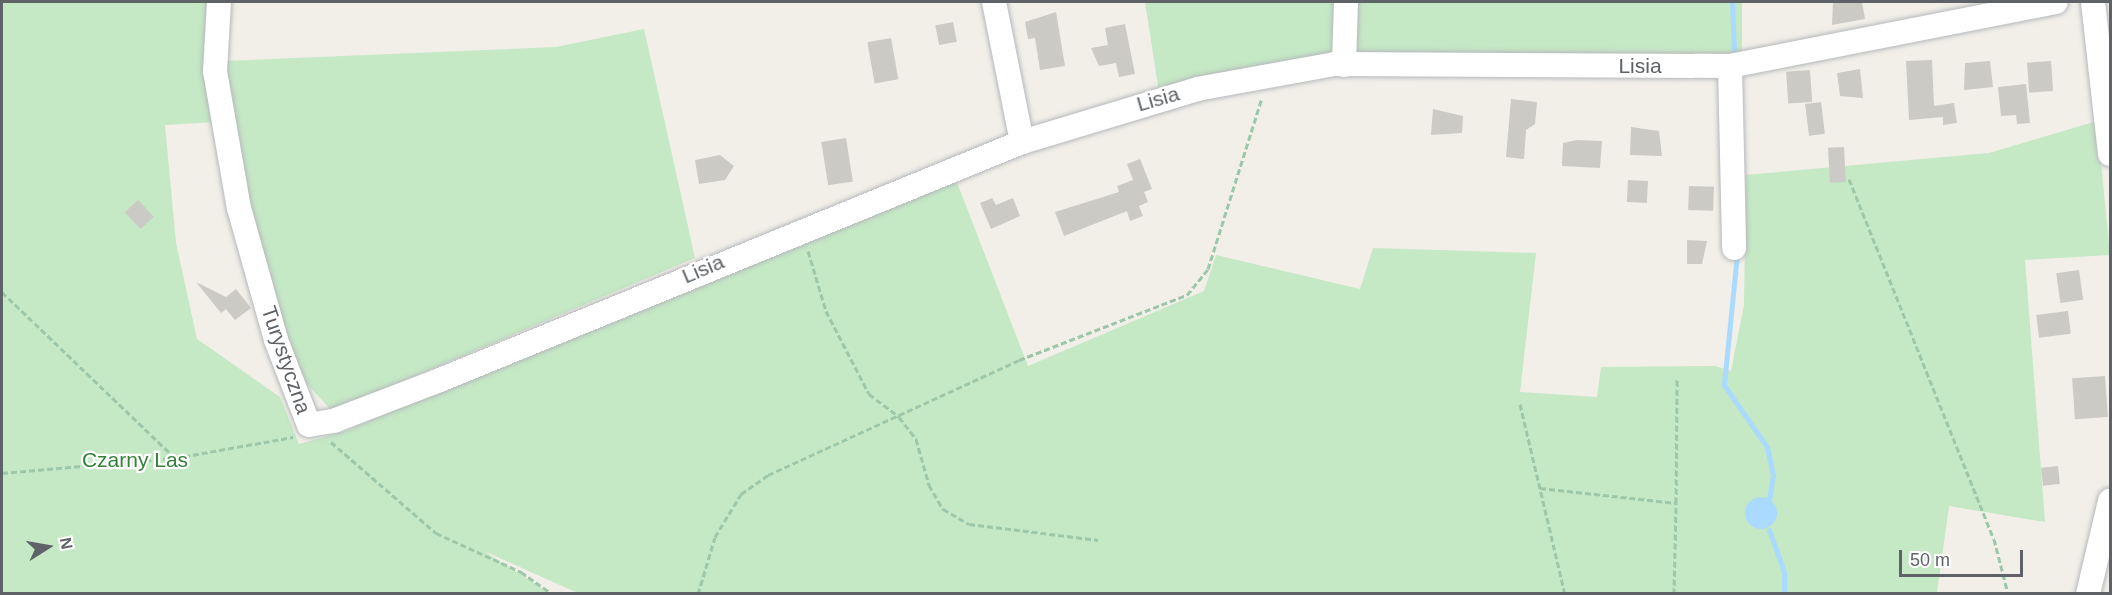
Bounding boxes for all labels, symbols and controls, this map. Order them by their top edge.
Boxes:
street label: Lisia [1618,53,1662,79]
street label: Lisia [1134,81,1182,117]
street label: Lisia [678,249,728,289]
street label: Turystyczna [256,303,316,417]
park label: Czarny Las [82,447,188,473]
north arrow [18,517,78,577]
text: N [57,536,76,551]
scale bar [1902,538,2026,576]
text: 50 m [1910,550,1950,570]

